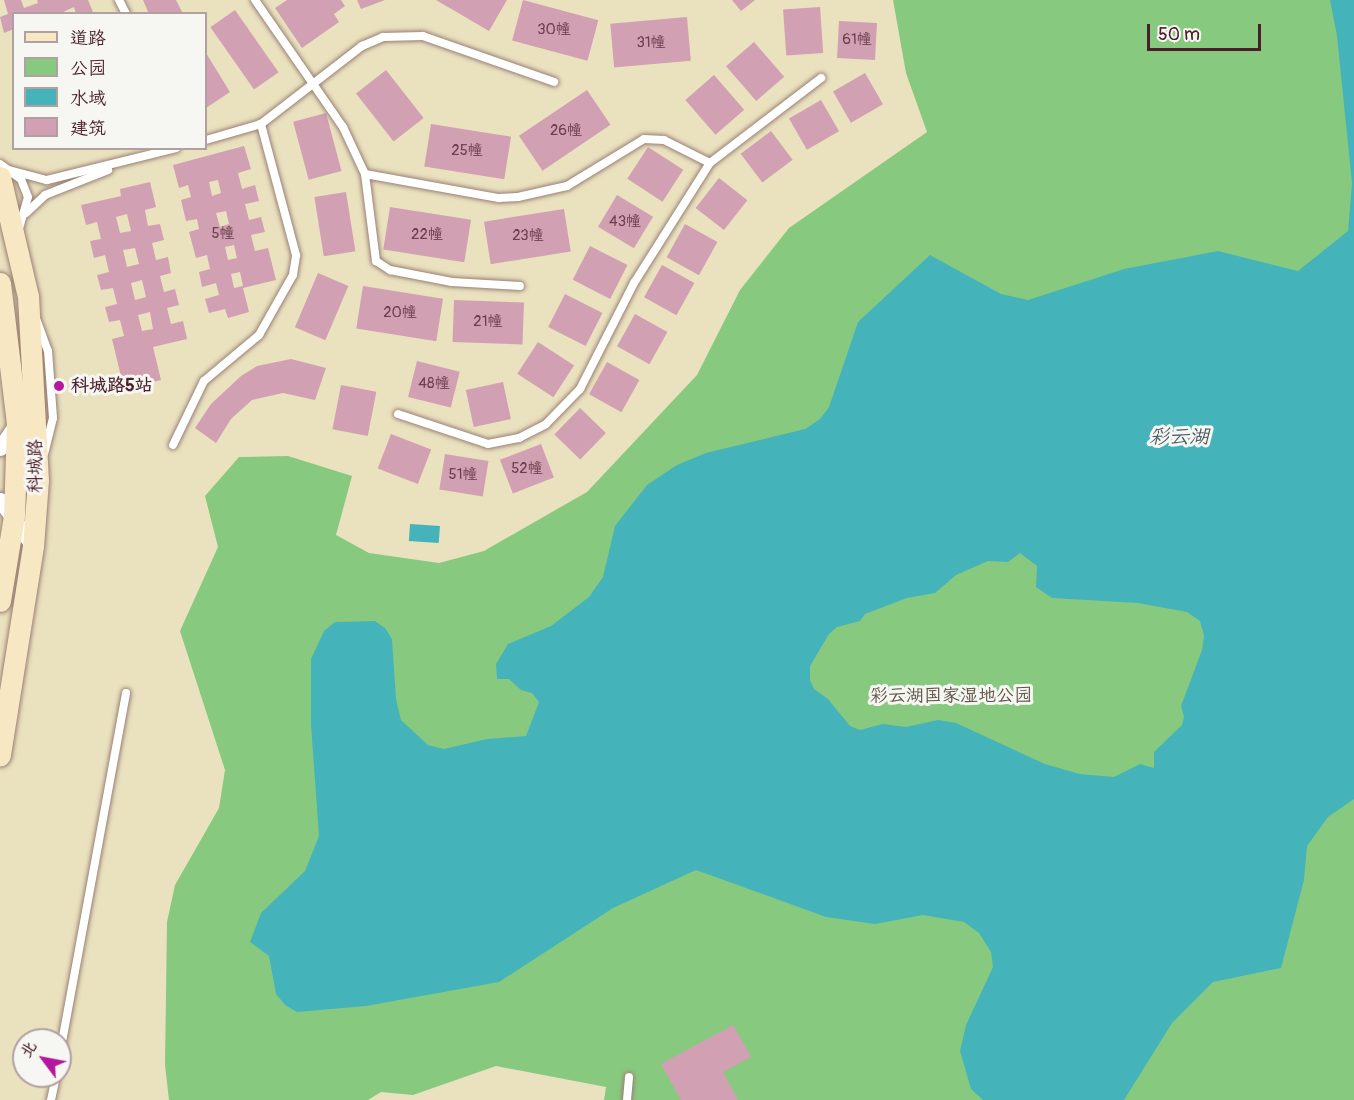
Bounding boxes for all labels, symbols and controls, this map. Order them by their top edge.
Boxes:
legend [12,12,207,150]
scale bar [1150,12,1264,50]
house number: 30幢 [537,21,571,39]
text: 50 m [1158,23,1200,46]
text: 道路 [70,27,106,50]
house number: 61幢 [842,31,872,49]
house number: 31幢 [636,34,666,52]
text: 公园 [70,57,106,80]
text: 水域 [70,87,106,110]
text: 建筑 [70,117,106,140]
house number: 26幢 [550,122,582,140]
house number: 25幢 [451,142,483,160]
house number: 43幢 [609,213,641,231]
house number: 5幢 [211,225,235,243]
house number: 22幢 [411,226,443,244]
house number: 23幢 [512,227,544,245]
house number: 20幢 [383,304,417,322]
house number: 21幢 [473,313,503,331]
place label: 科城路5站 [71,375,153,397]
house number: 48幢 [418,375,450,393]
marker: 科城路5站 [52,379,66,393]
water label: 彩云湖 [1149,424,1209,448]
street label: 科城路 [25,439,47,493]
house number: 52幢 [511,460,543,478]
house number: 51幢 [449,466,477,484]
park label: 彩云湖国家湿地公园 [870,685,1032,707]
north arrow [12,1028,72,1088]
text: 北 [16,1037,41,1062]

